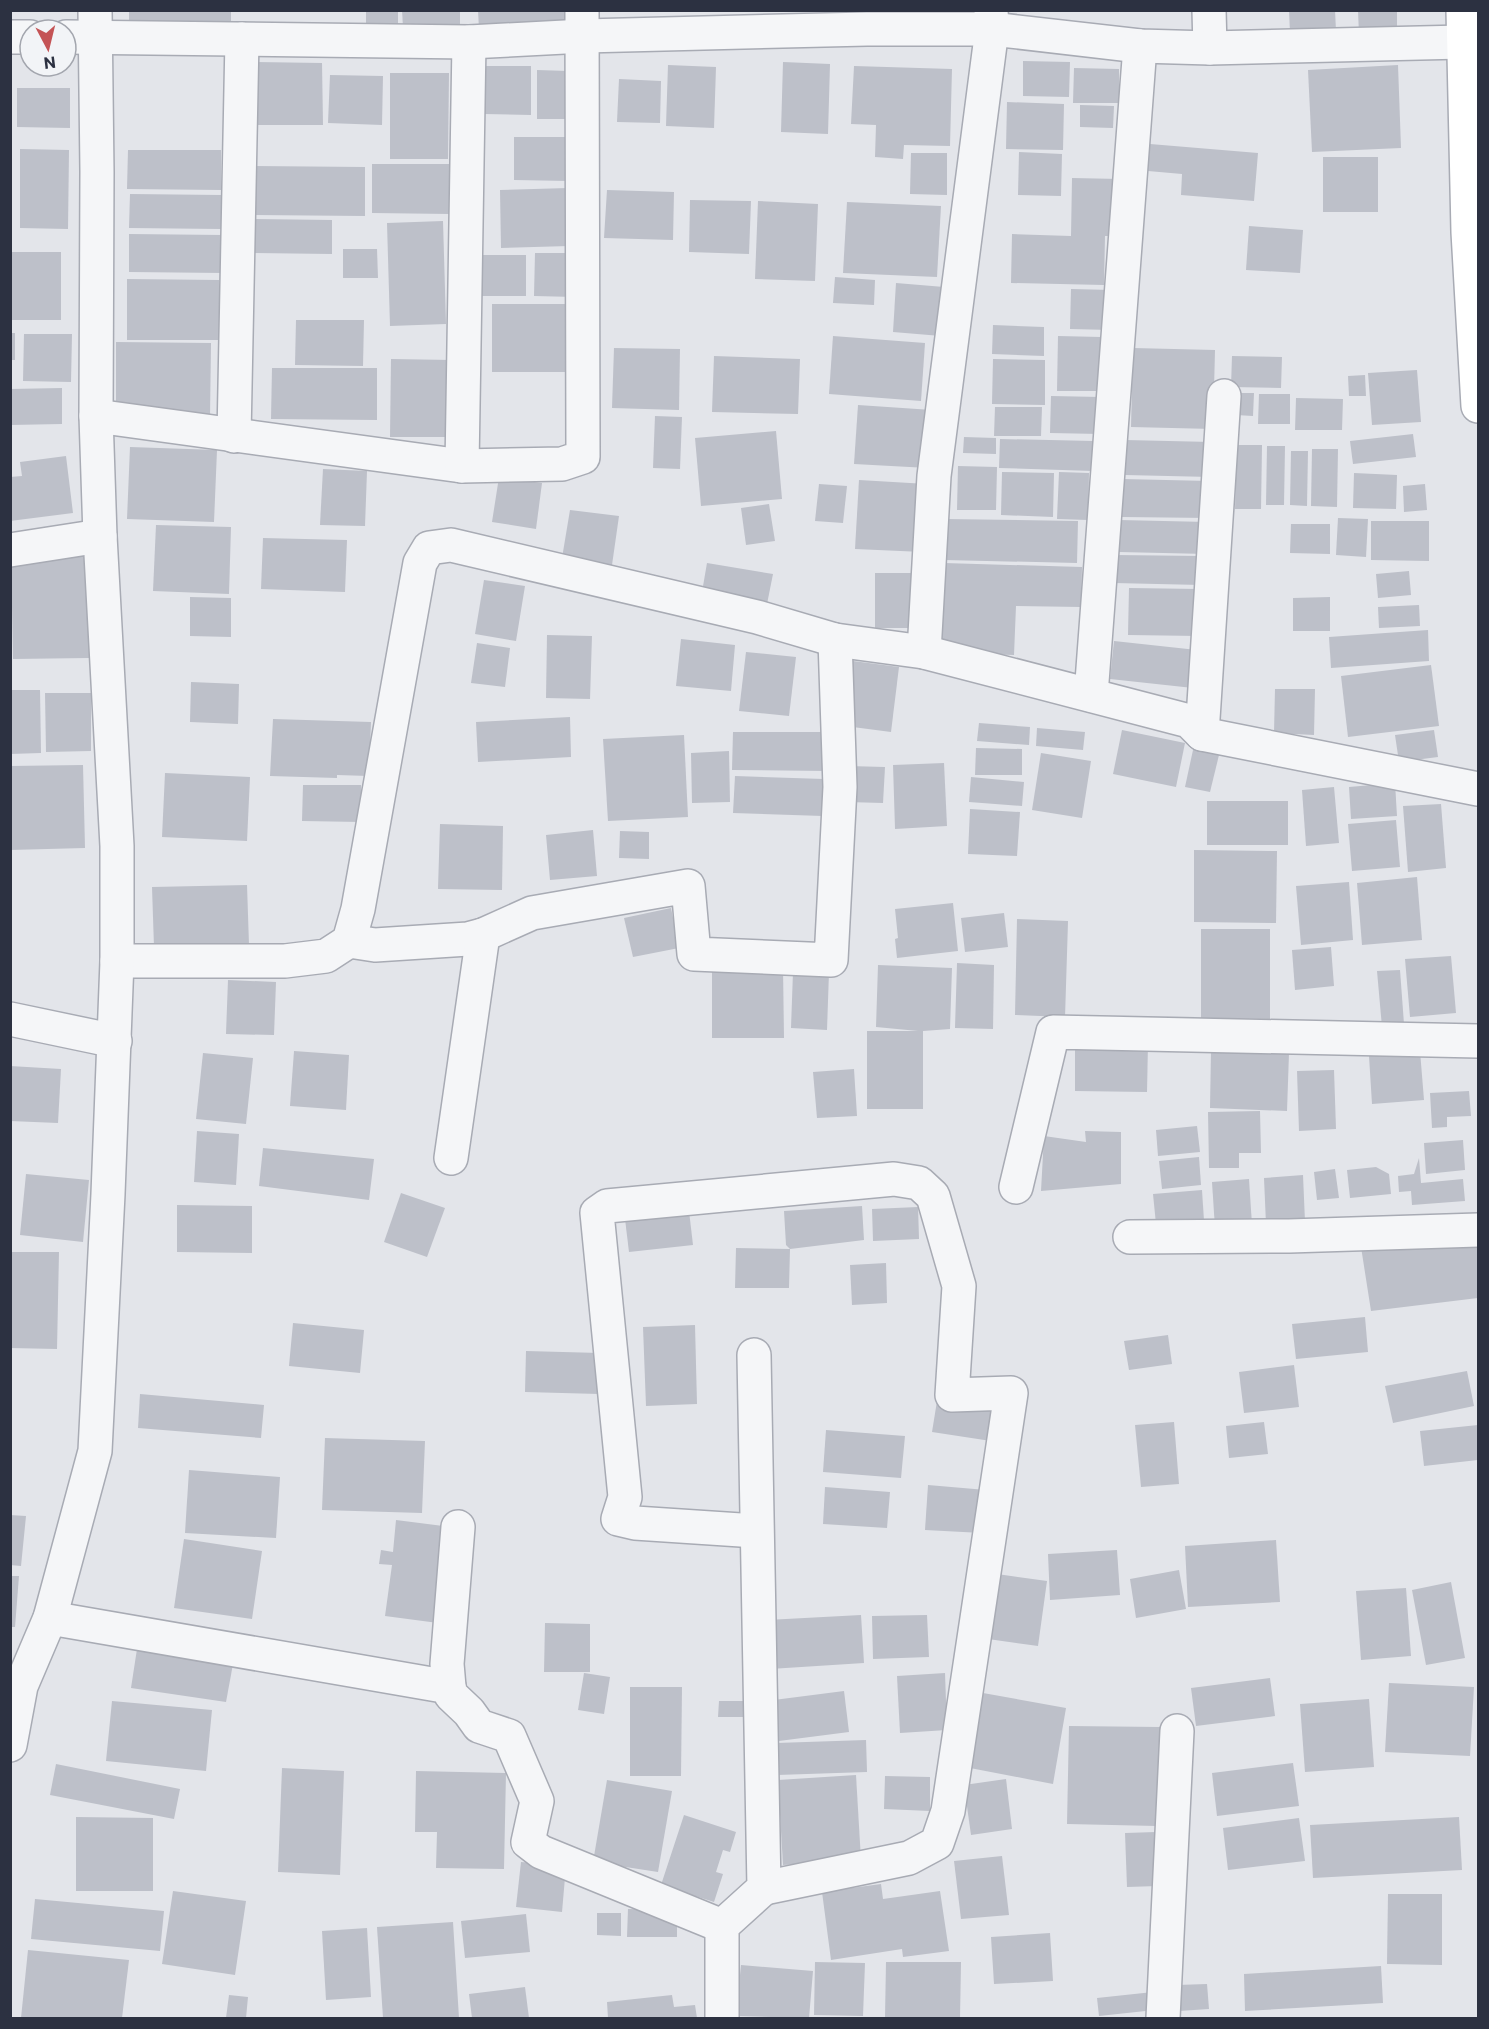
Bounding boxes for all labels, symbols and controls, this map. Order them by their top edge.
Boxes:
north arrow [18,18,78,78]
text: N [43,53,57,74]

